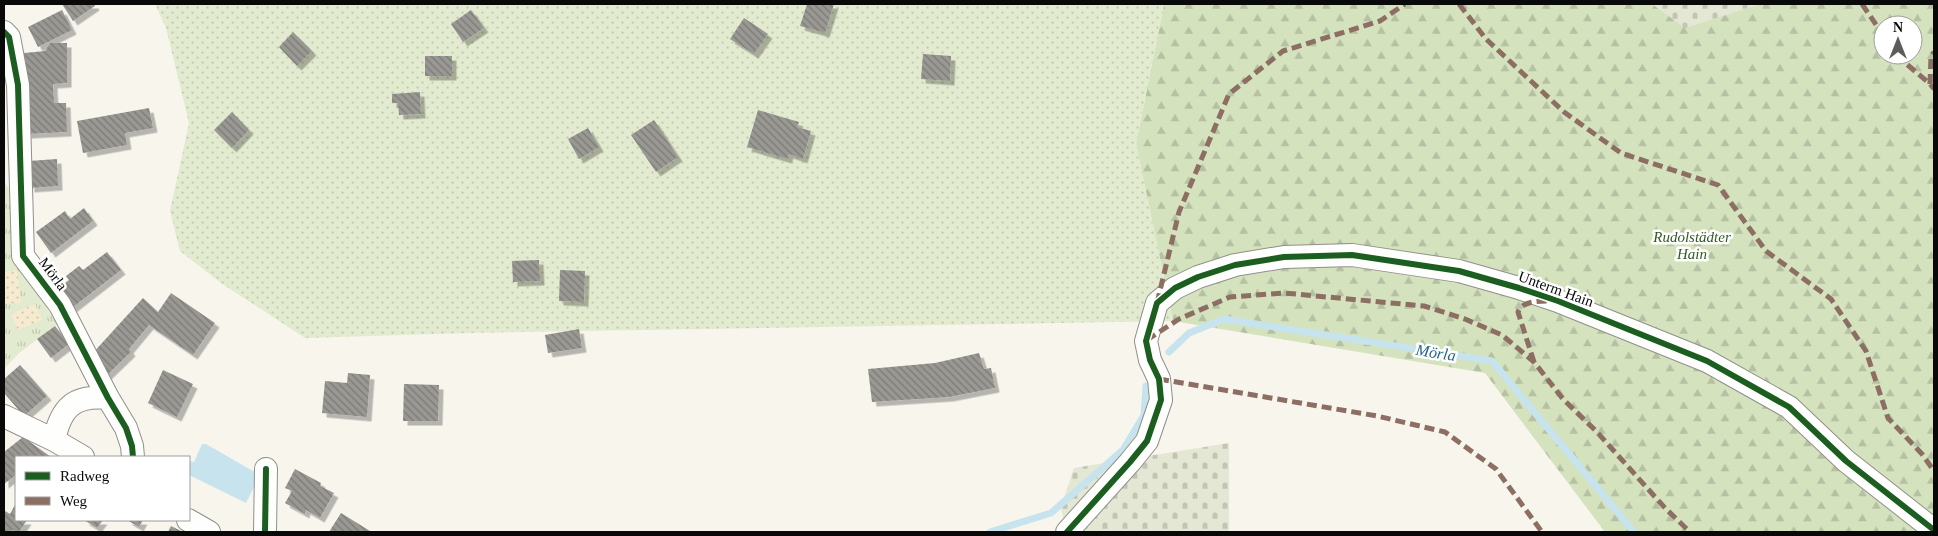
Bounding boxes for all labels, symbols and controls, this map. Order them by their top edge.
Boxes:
north arrow [1873,15,1923,65]
text: N [1893,20,1903,35]
park label: Rudolstädter Hain [1652,229,1731,262]
street label: Mörla [36,255,71,294]
street label: Unterm Hain [1516,268,1596,310]
water label: Mörla [1414,341,1457,364]
legend [15,456,190,521]
text: Radweg [60,468,110,484]
text: Weg [60,493,88,509]

